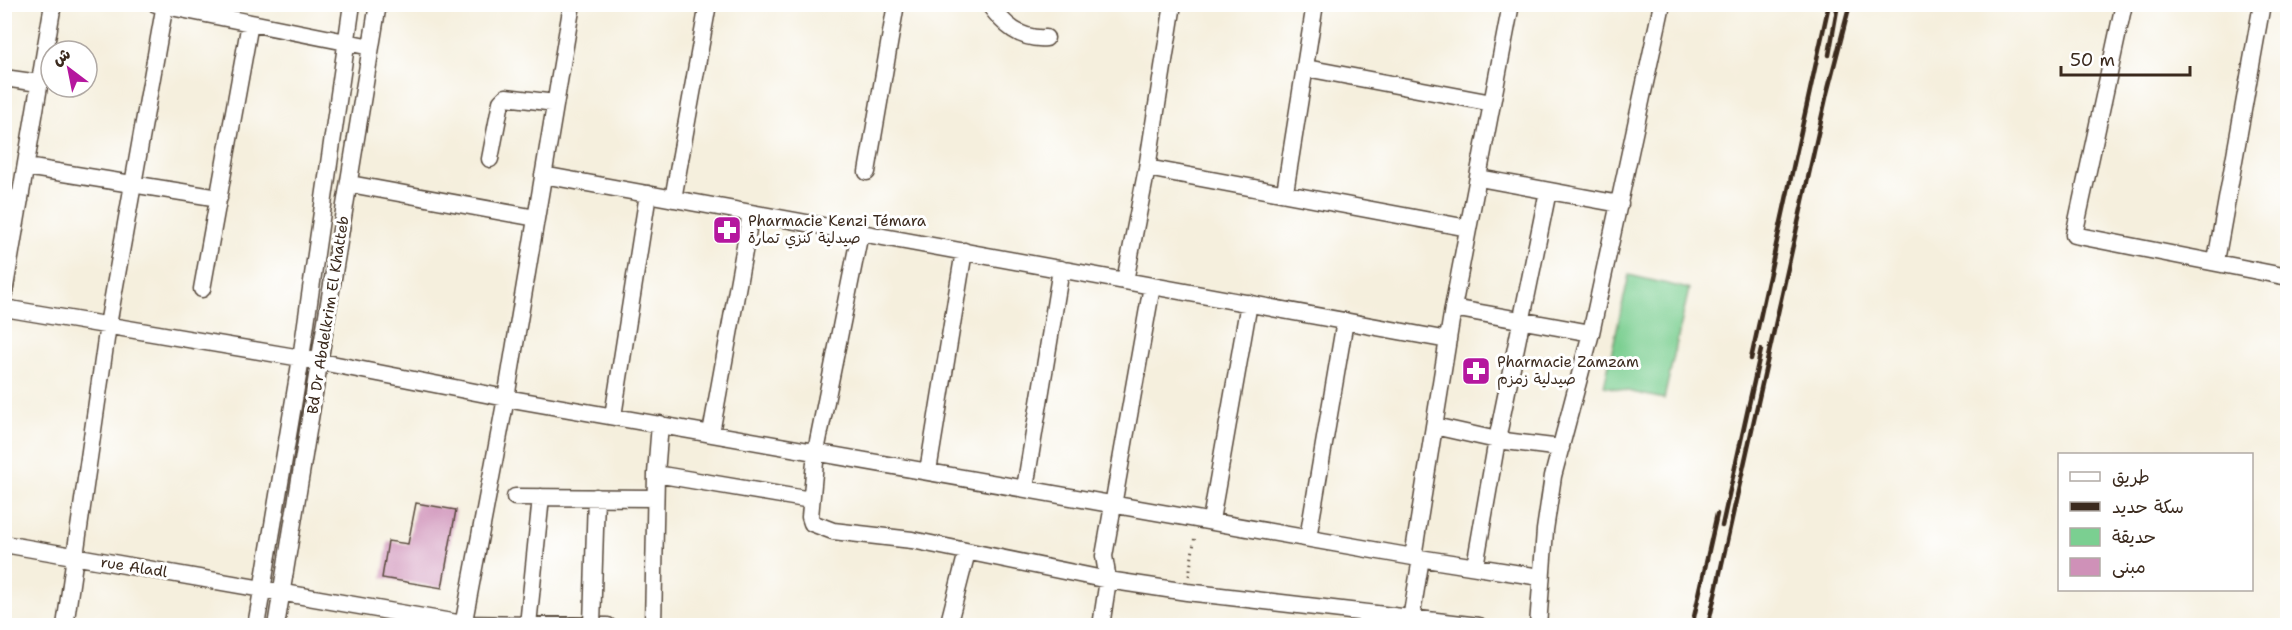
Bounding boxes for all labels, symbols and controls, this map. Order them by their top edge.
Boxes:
north arrow [39,39,99,99]
scale bar [2061,39,2190,77]
text: ش [48,43,74,70]
text: 50 m [2070,48,2115,72]
place label: Pharmacie Kenzi Témara صيدلية كنزي تمارة [748,211,927,249]
street label: Bd Dr Abdelkrim El Khatteb [302,214,354,416]
pharmacy icon: Pharmacie Kenzi Témara صيدلية كنزي تمارة [711,214,743,246]
place label: Pharmacie Zamzam صيدلية زمزم [1497,352,1639,390]
pharmacy icon: Pharmacie Zamzam صيدلية زمزم [1460,355,1492,387]
legend [2058,453,2253,591]
text: طريق [2112,465,2150,489]
text: سكة حديد [2112,495,2184,519]
text: حديقة [2112,525,2156,549]
street label: rue Aladl [99,552,169,582]
text: مبنى [2112,555,2146,579]

